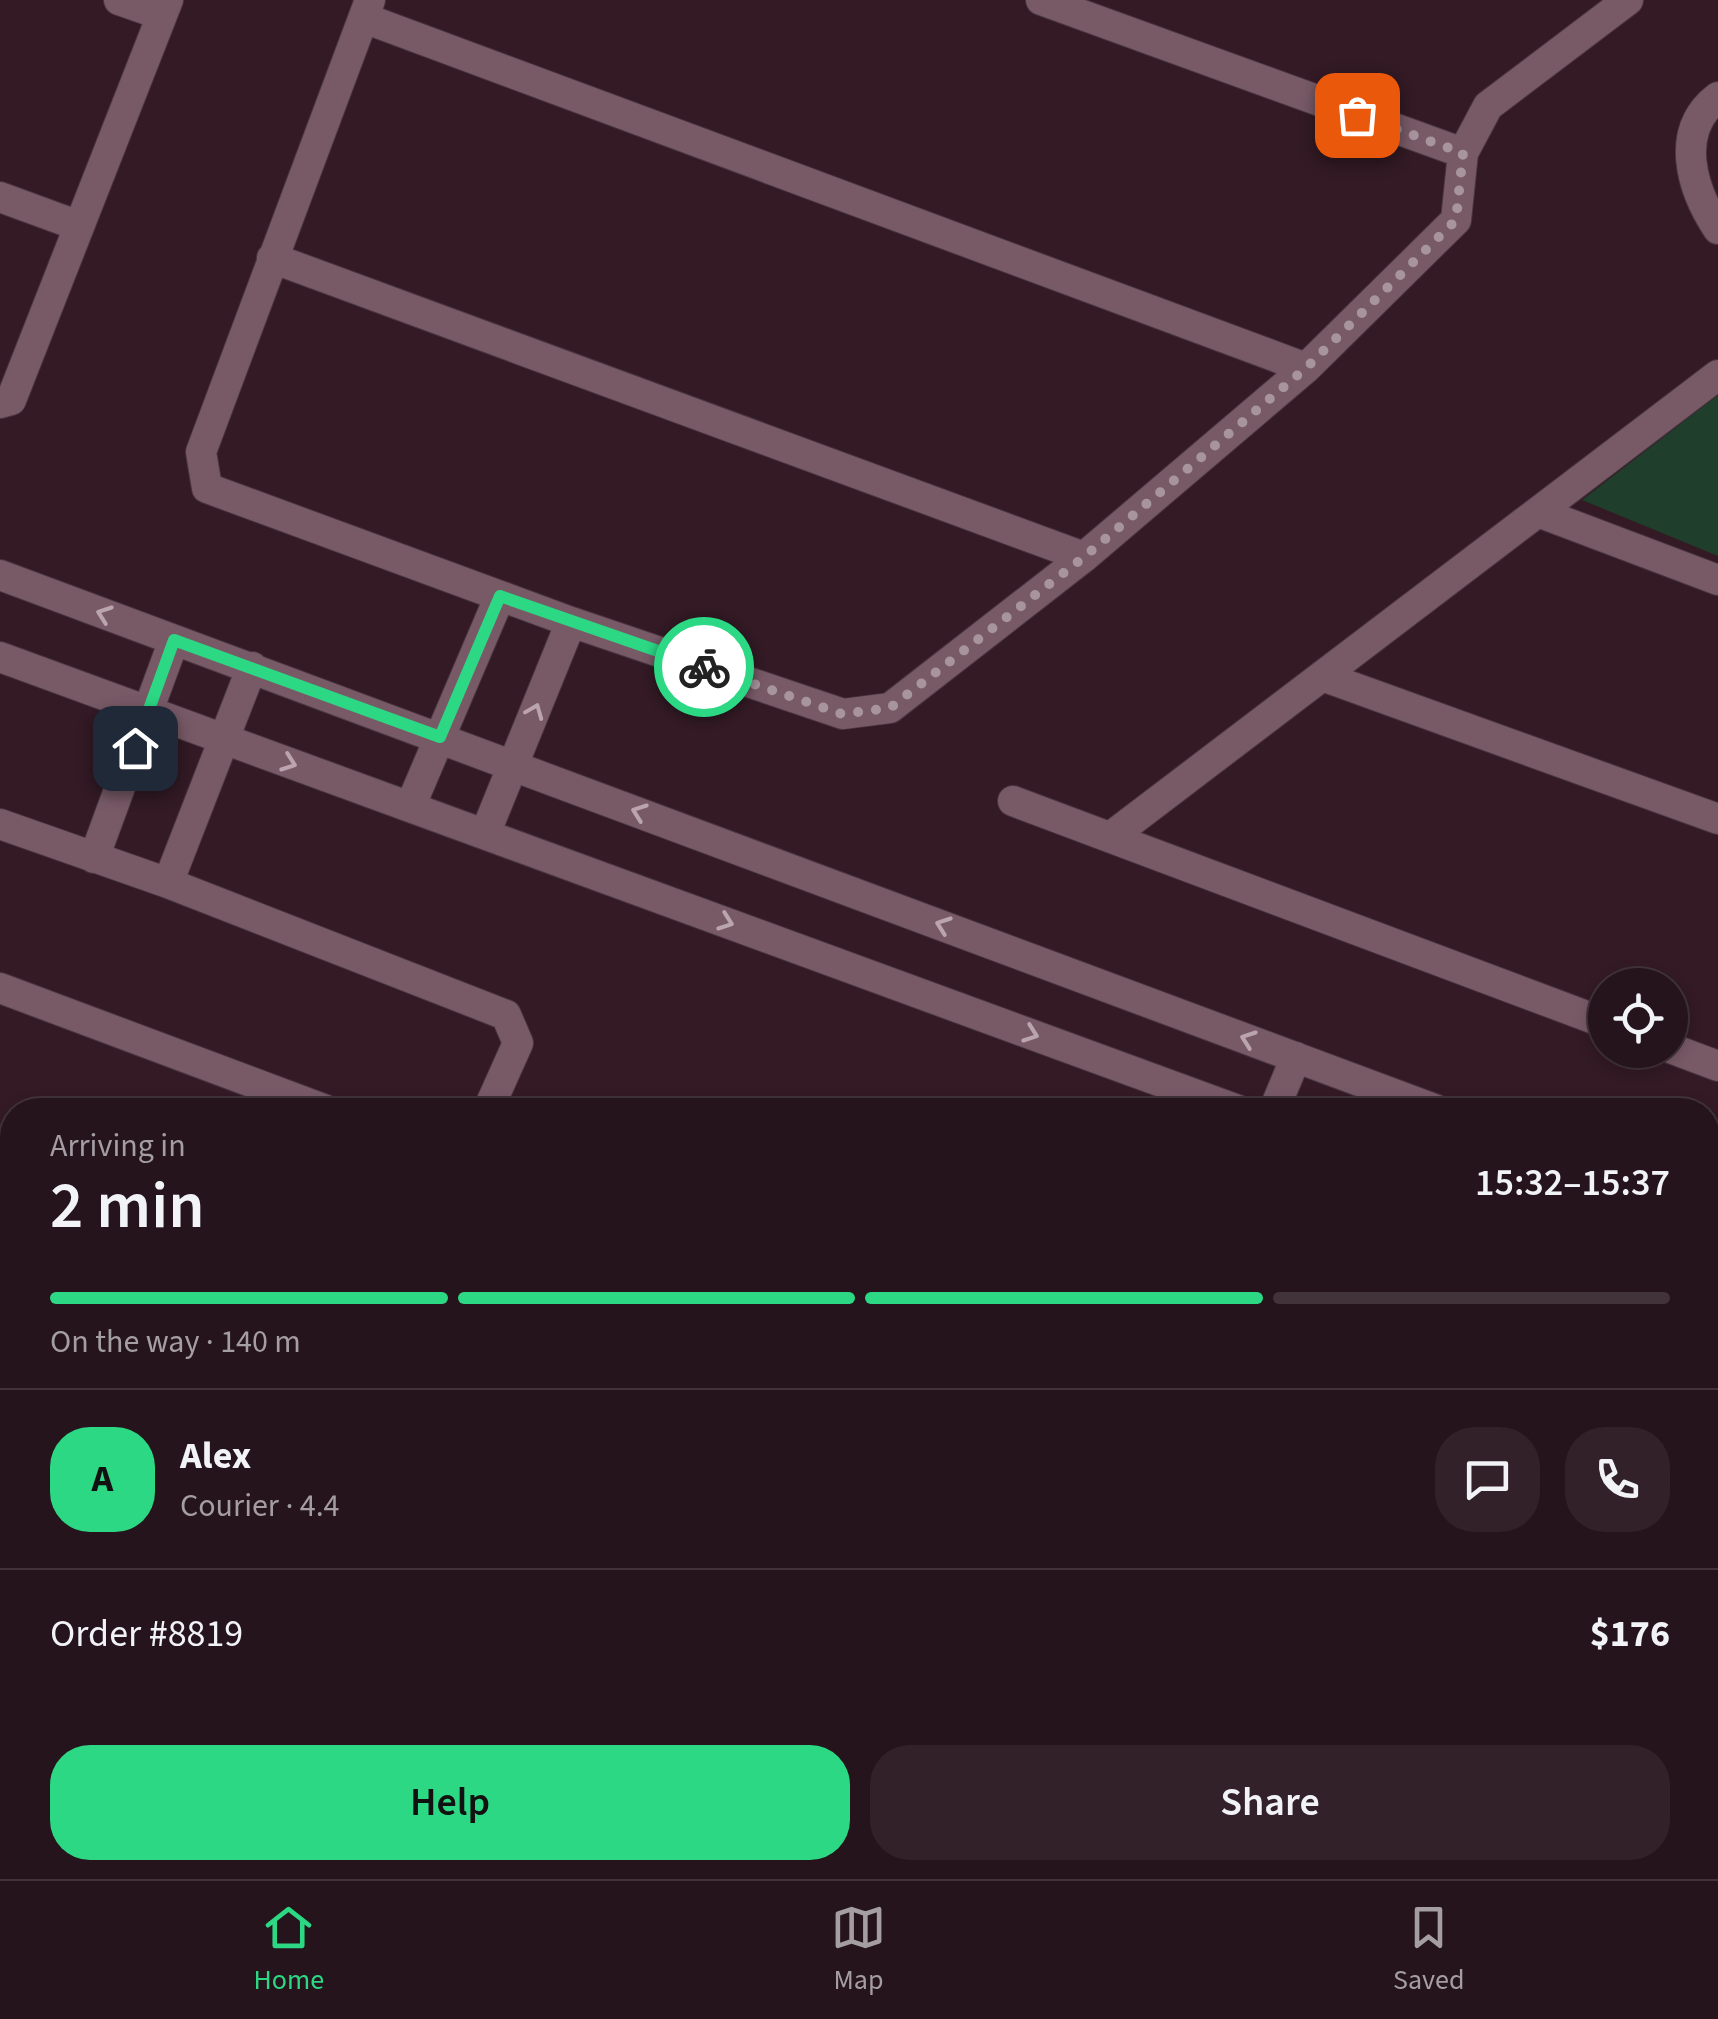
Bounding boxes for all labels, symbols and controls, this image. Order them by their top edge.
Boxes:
pin [1315,73,1400,158]
icon: bag [1330,88,1385,143]
one-way arrow [96,606,114,626]
courier [654,617,754,717]
icon: bike [677,640,732,695]
one-way arrow [523,704,543,721]
pin [93,706,178,791]
icon: home [108,721,163,776]
one-way arrow [279,751,296,772]
one-way arrow [631,803,648,823]
one-way arrow [716,910,733,931]
one-way arrow [936,916,953,937]
map controls [1588,968,1688,1068]
button: locate [1588,968,1688,1068]
one-way arrow [1021,1022,1038,1043]
one-way arrow [1240,1030,1257,1050]
text: Arriving in [50,1123,186,1169]
text: 15:32–15:37 [1475,1156,1670,1210]
text: 2 min [50,1160,205,1253]
text: On the way · 140 m [50,1319,301,1365]
button: chat [1435,1427,1540,1532]
button: phone [1565,1427,1670,1532]
text: Alex [180,1429,251,1483]
text: A [92,1452,113,1506]
text: Courier · 4.4 [180,1483,340,1529]
text: Order #8819 [50,1607,243,1661]
text: $176 [1590,1607,1670,1661]
button: Help [50,1745,850,1860]
button: Share [870,1745,1670,1860]
tab: Home [253,1900,324,2000]
tab: Map [831,1900,886,2000]
tab: Saved [1393,1900,1464,2000]

